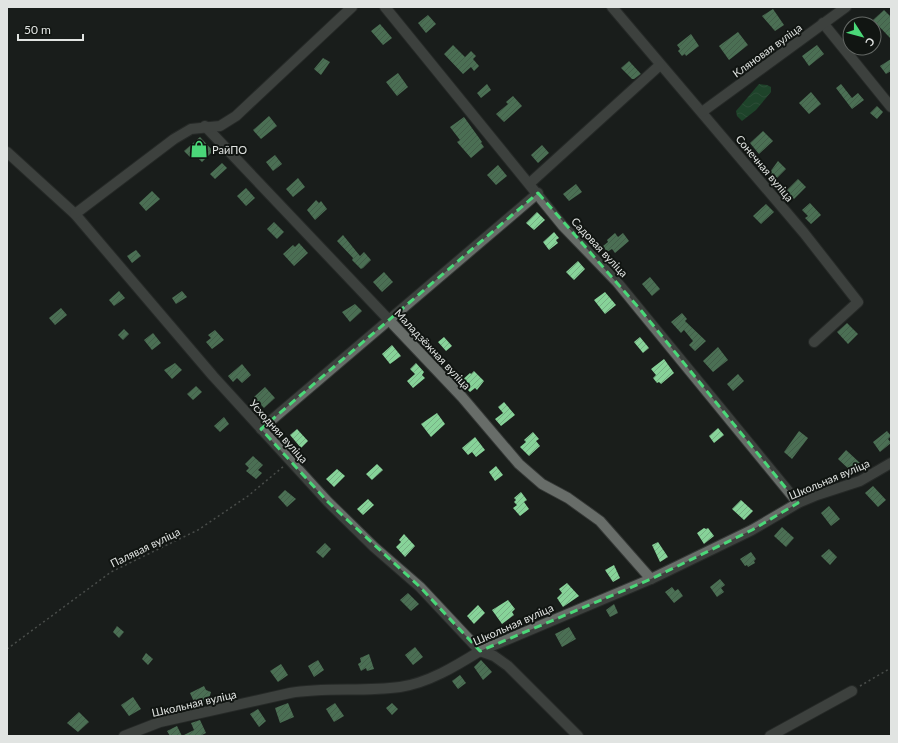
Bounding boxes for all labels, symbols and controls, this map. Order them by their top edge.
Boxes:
scale bar [18,16,83,42]
north arrow [842,16,882,56]
street label: Кляновая вуліца [730,20,804,80]
text: 50 m [24,22,51,37]
text: С [863,35,878,50]
street label: Сонечная вуліца [733,132,797,204]
shop icon: РайПО [189,139,209,159]
place label: РайПО [212,143,247,156]
street label: Садовая вуліца [569,215,631,279]
street label: Маладзёжная вуліца [392,306,474,392]
street label: Усходняя вуліца [247,397,311,465]
street label: Школьная вуліца [787,456,871,502]
street label: Палявая вуліца [108,524,182,570]
street label: Школьная вуліца [471,600,555,648]
street label: Школьная вуліца [150,687,238,719]

